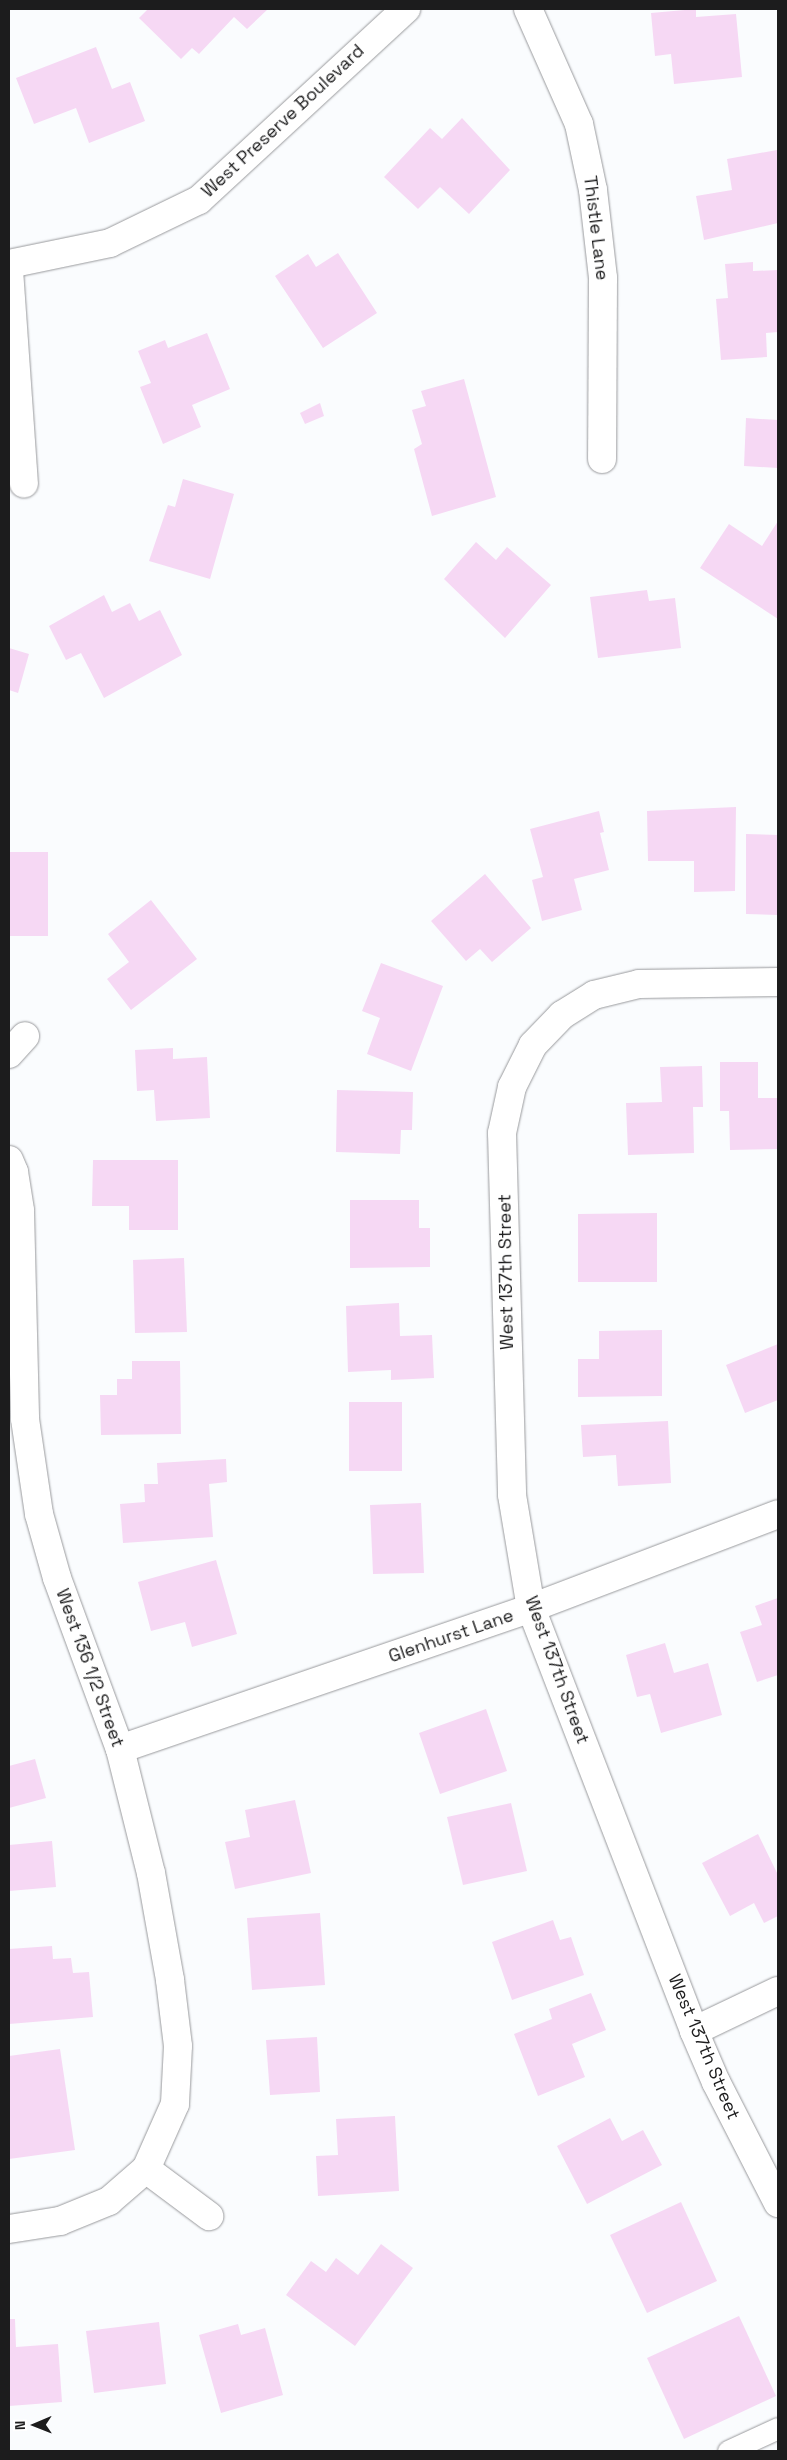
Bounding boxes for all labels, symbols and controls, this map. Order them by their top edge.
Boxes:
street label: West Preserve Boulevard [197,40,369,202]
street label: Thistle Lane [579,175,613,281]
street label: West 137th Street [494,1194,518,1350]
street label: West 136 1/2 Street [51,1586,129,1750]
street label: West 137th Street [520,1593,594,1747]
street label: Glenhurst Lane [386,1605,516,1667]
street label: West 137th Street [664,1971,744,2123]
north arrow [10,2400,60,2450]
text: N [11,2420,29,2430]

